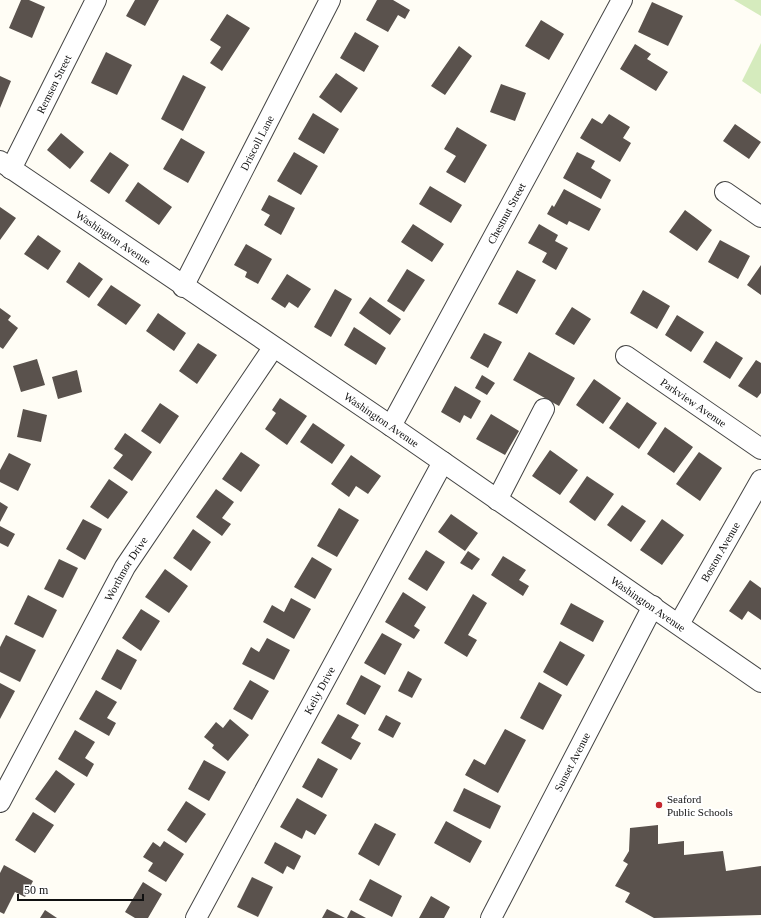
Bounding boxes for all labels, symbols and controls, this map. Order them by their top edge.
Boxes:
street label: Remsen Street [34,53,73,115]
street label: Driscoll Lane [238,113,276,172]
street label: Chestnut Street [485,181,528,246]
street label: Washington Avenue [74,208,153,268]
street label: Parkview Avenue [658,376,729,429]
street label: Washington Avenue [342,390,421,450]
street label: Boston Avenue [698,520,742,584]
street label: Worthmor Drive [102,534,150,603]
street label: Washington Avenue [609,574,688,634]
street label: Keily Drive [302,664,337,716]
street label: Sunset Avenue [552,730,592,793]
place label: Seaford Public Schools [667,793,733,818]
marker: Seaford Public Schools [654,800,664,810]
scale bar [18,876,143,902]
text: 50 m [24,883,49,897]

